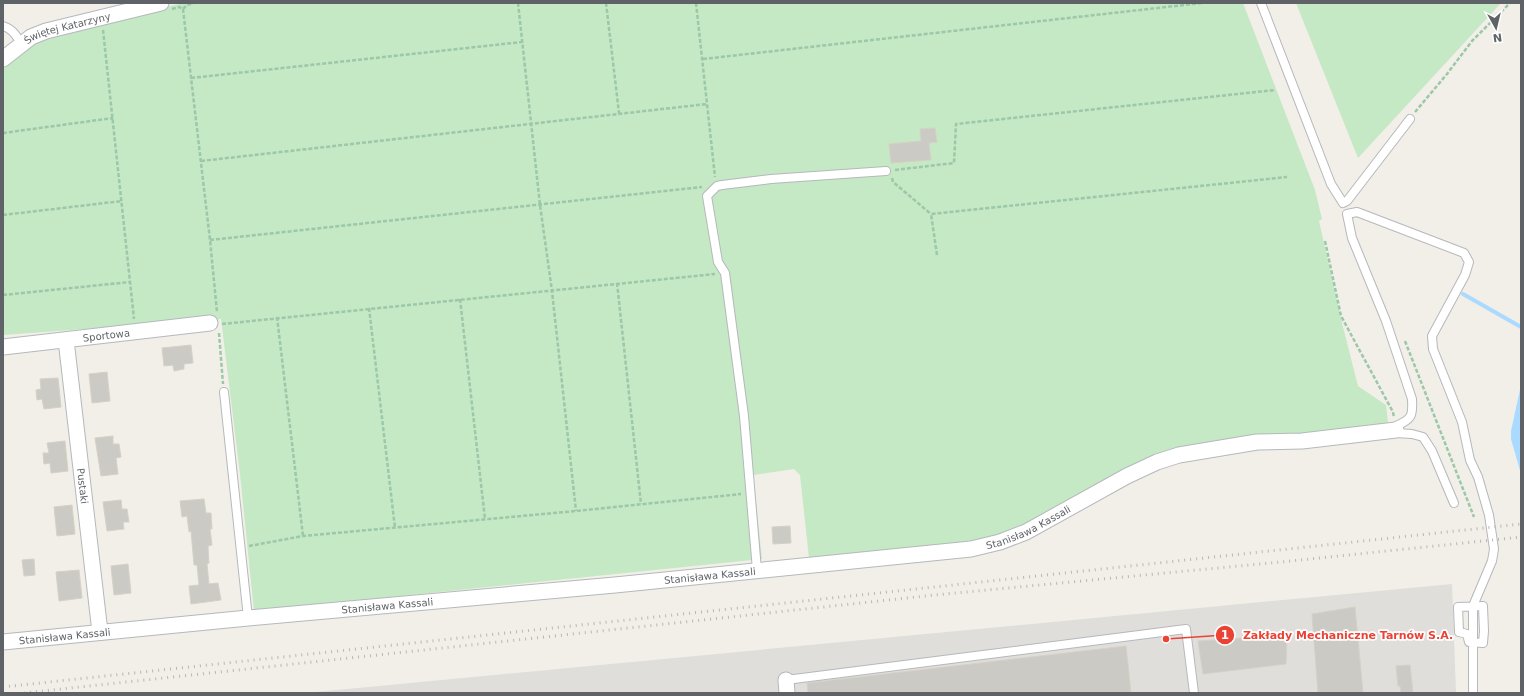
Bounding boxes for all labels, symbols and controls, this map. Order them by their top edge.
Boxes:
north arrow [1476,8,1516,48]
street label: Świętej Katarzyny [21,10,112,46]
text: N [1492,30,1503,44]
street label: Sportowa [82,327,130,343]
street label: Pustaki [75,467,91,505]
street label: Stanisława Kassali [985,503,1072,551]
street label: Stanisława Kassali [664,565,756,586]
street label: Stanisława Kassali [341,596,434,615]
callout: Zakłady Mechaniczne Tarnów S.A. [1215,624,1461,647]
street label: Stanisława Kassali [18,626,111,646]
text: 1 [1221,628,1229,642]
text: Zakłady Mechaniczne Tarnów S.A. [1243,629,1453,642]

